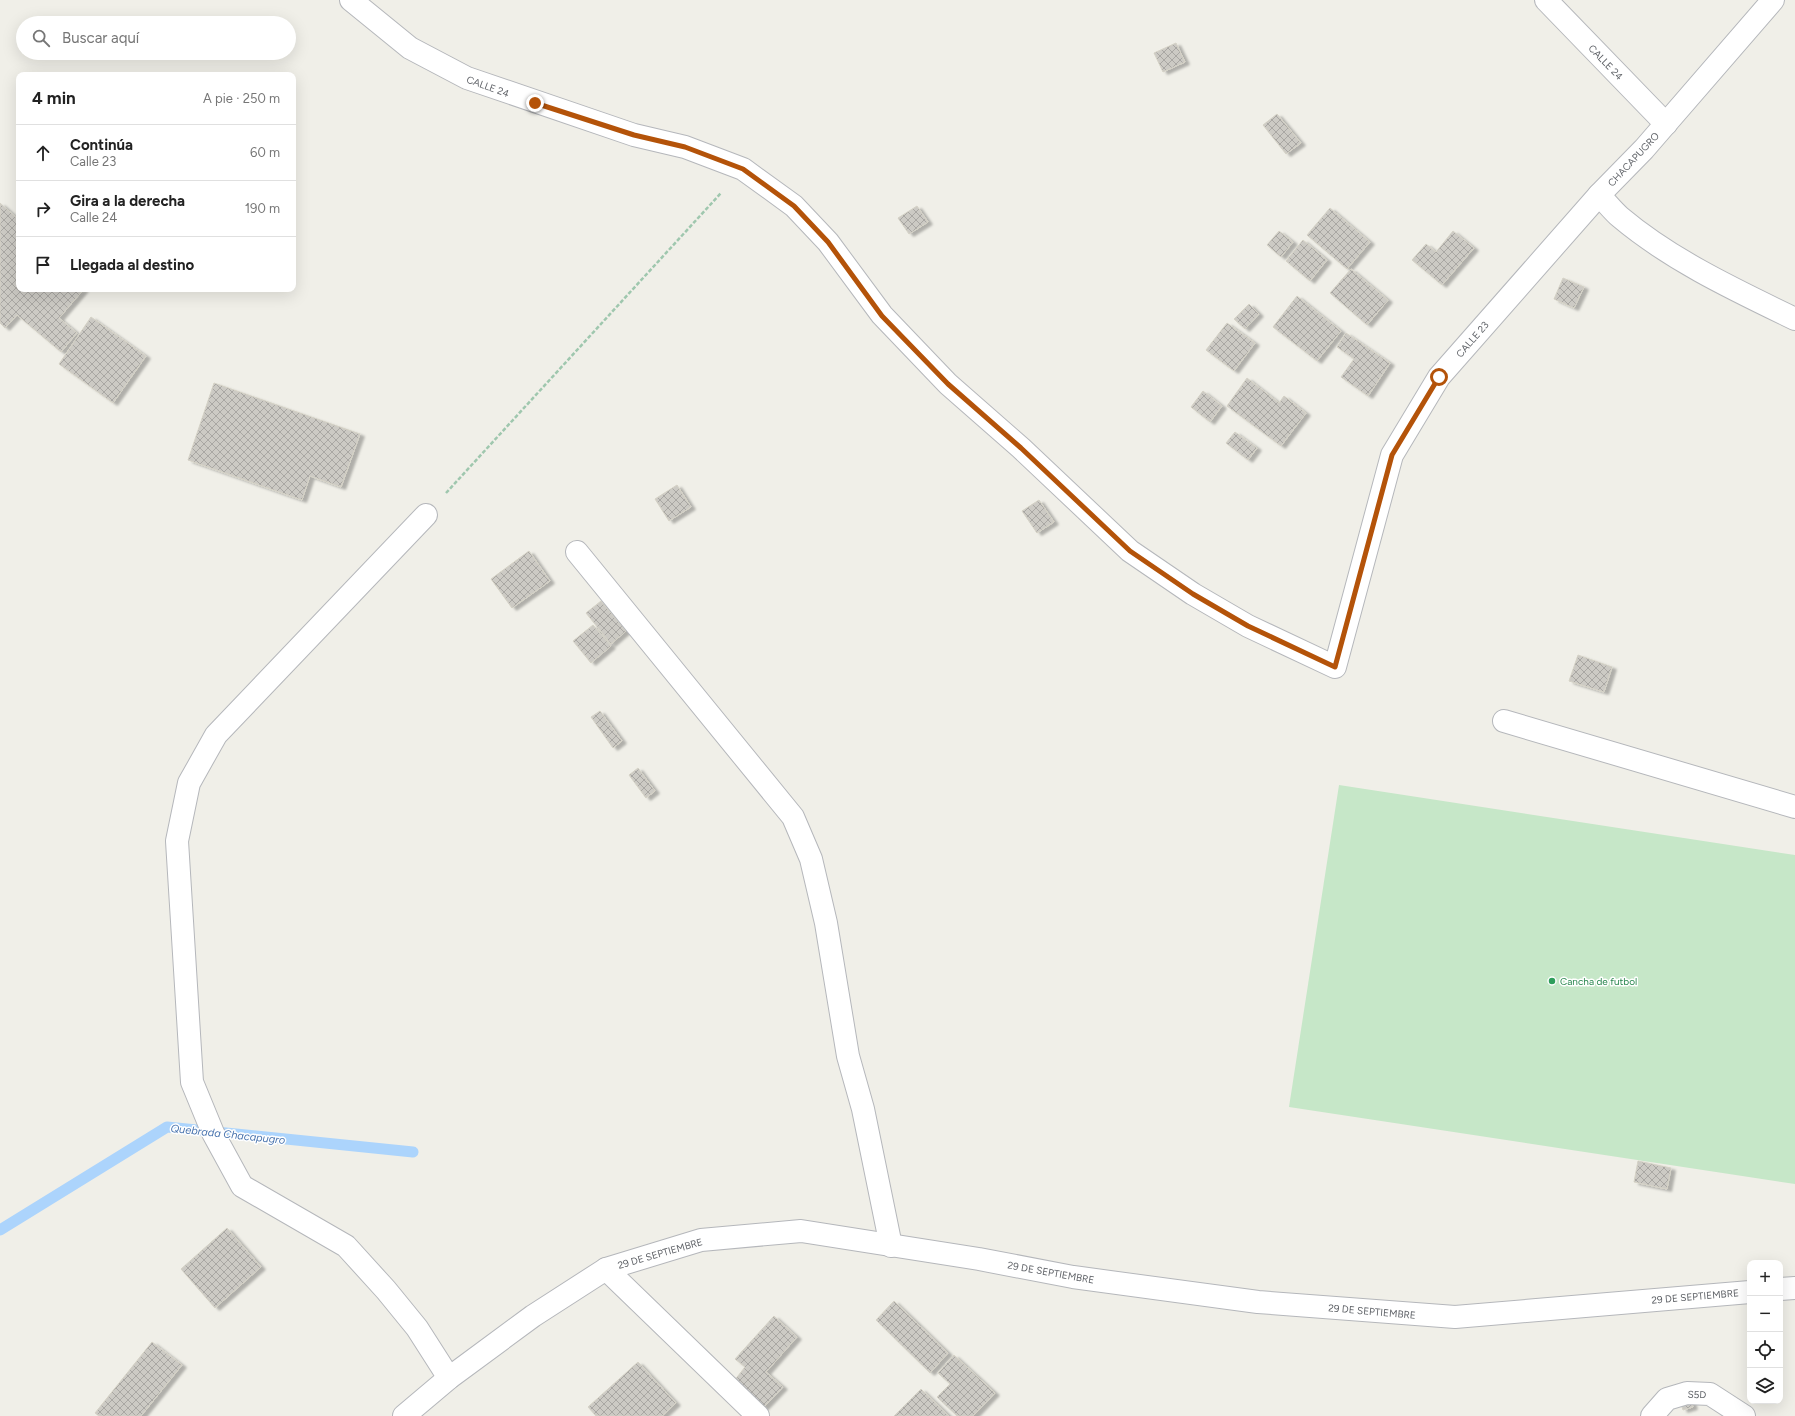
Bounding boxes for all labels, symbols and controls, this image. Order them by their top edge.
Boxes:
search box [16,16,296,60]
icon: search [30,27,52,49]
text: Buscar aquí [62,29,139,47]
street label: CALLE 24 [1585,42,1626,83]
street label: CALLE 24 [465,73,511,100]
text: 4 min [32,88,76,108]
text: A pie · 250 m [203,91,280,106]
route end [526,94,544,112]
street label: CHACAPUGRO [1605,129,1662,189]
text: Continúa [70,136,133,154]
icon: ahead [32,142,54,164]
text: 60 m [250,145,280,160]
text: Calle 23 [70,154,116,169]
text: Gira a la derecha [70,192,185,210]
icon: right [32,198,54,220]
text: 190 m [245,201,280,216]
text: Calle 24 [70,210,117,225]
icon: arrive [32,254,54,276]
text: Llegada al destino [70,256,194,274]
street label: CALLE 23 [1453,319,1492,360]
route start [1430,368,1448,386]
place label: Cancha de futbol [1560,975,1637,988]
marker: Cancha de futbol [1547,976,1557,986]
water label: Quebrada Chacapugro [170,1122,287,1147]
street label: 29 DE SEPTIEMBRE [616,1235,704,1272]
street label: 29 DE SEPTIEMBRE [1007,1258,1095,1287]
map controls [1747,1260,1783,1404]
button: + [1747,1260,1783,1296]
street label: 29 DE SEPTIEMBRE [1651,1286,1739,1307]
button: − [1747,1296,1783,1332]
street label: 29 DE SEPTIEMBRE [1328,1301,1416,1322]
button: locate [1747,1332,1783,1368]
button: layers [1747,1368,1783,1404]
street label: S5D [1687,1388,1707,1401]

